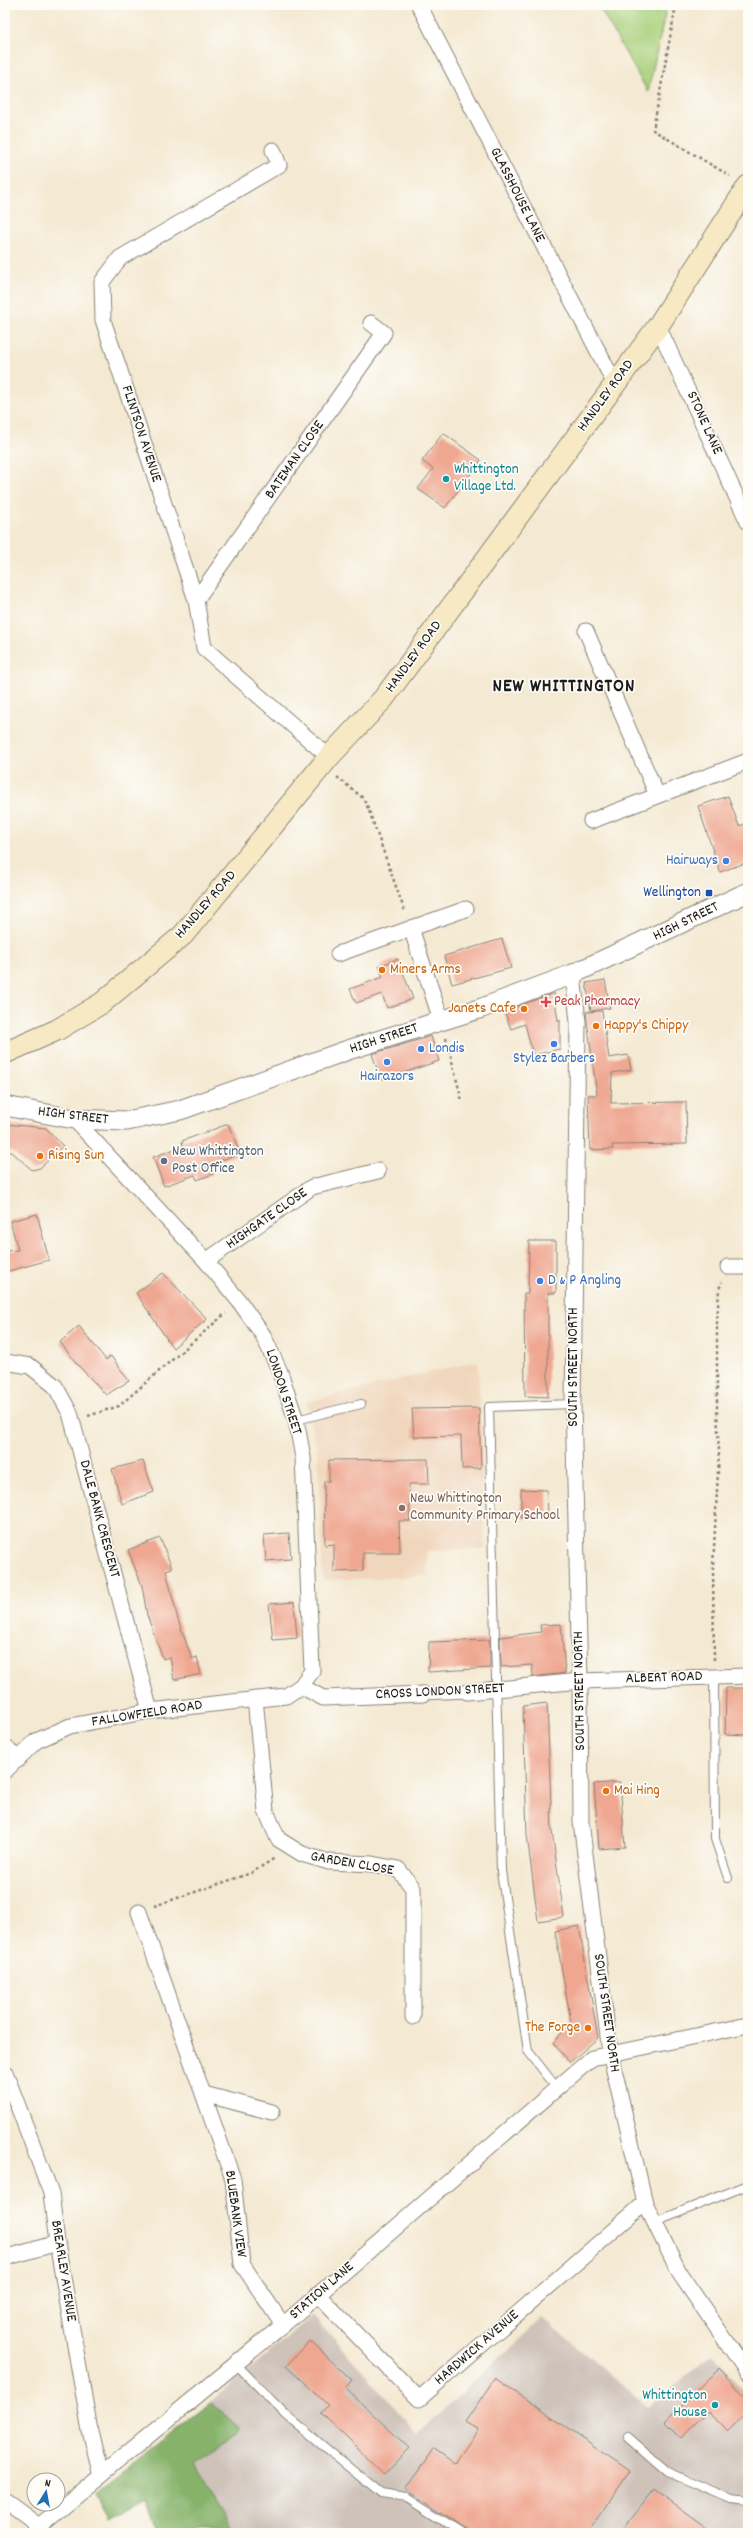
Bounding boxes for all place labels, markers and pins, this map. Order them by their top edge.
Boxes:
place label: Whittington Village Ltd. [454,459,519,498]
marker: Whittington Village Ltd. [441,474,451,484]
place label: Hairways [666,850,718,872]
marker: Hairways [721,856,731,866]
place label: Wellington [643,882,701,904]
marker: Wellington [704,888,714,898]
place label: Miners Arms [390,959,461,981]
marker: Miners Arms [377,965,387,975]
place label: Peak Pharmacy [554,991,641,1013]
marker: Peak Pharmacy [541,997,551,1007]
place label: Janets Cafe [448,998,516,1020]
marker: Janets Cafe [519,1004,529,1014]
place label: Happy's Chippy [604,1015,689,1037]
marker: Happy's Chippy [591,1021,601,1031]
place label: Londis [429,1038,465,1060]
marker: Stylez Barbers [549,1039,559,1049]
marker: Londis [416,1044,426,1054]
place label: Stylez Barbers [513,1048,595,1070]
marker: Hairazors [382,1057,392,1067]
place label: Hairazors [360,1066,414,1088]
place label: New Whittington Post Office [172,1141,264,1180]
place label: Rising Sun [48,1145,104,1167]
marker: Rising Sun [35,1151,45,1161]
marker: New Whittington Post Office [159,1156,169,1166]
place label: D & P Angling [548,1270,621,1292]
marker: D & P Angling [535,1276,545,1286]
place label: New Whittington Community Primary School [410,1488,560,1527]
marker: New Whittington Community Primary School [397,1503,407,1513]
place label: Mai Hing [614,1780,660,1802]
marker: Mai Hing [601,1786,611,1796]
place label: The Forge [525,2017,580,2039]
marker: The Forge [583,2023,593,2033]
place label: Whittington House [642,2385,707,2424]
marker: Whittington House [710,2400,720,2410]

